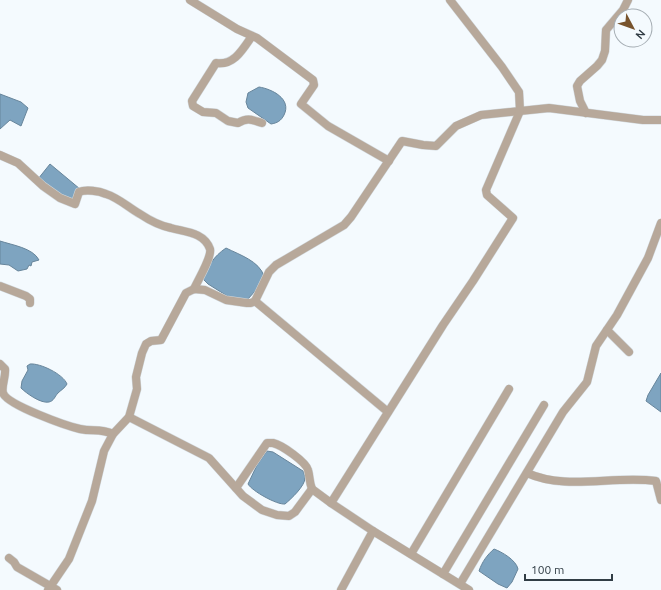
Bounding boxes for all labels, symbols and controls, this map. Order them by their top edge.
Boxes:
north arrow [613,8,653,48]
text: N [633,28,648,42]
scale bar [525,556,612,582]
text: 100 m [531,563,564,576]

